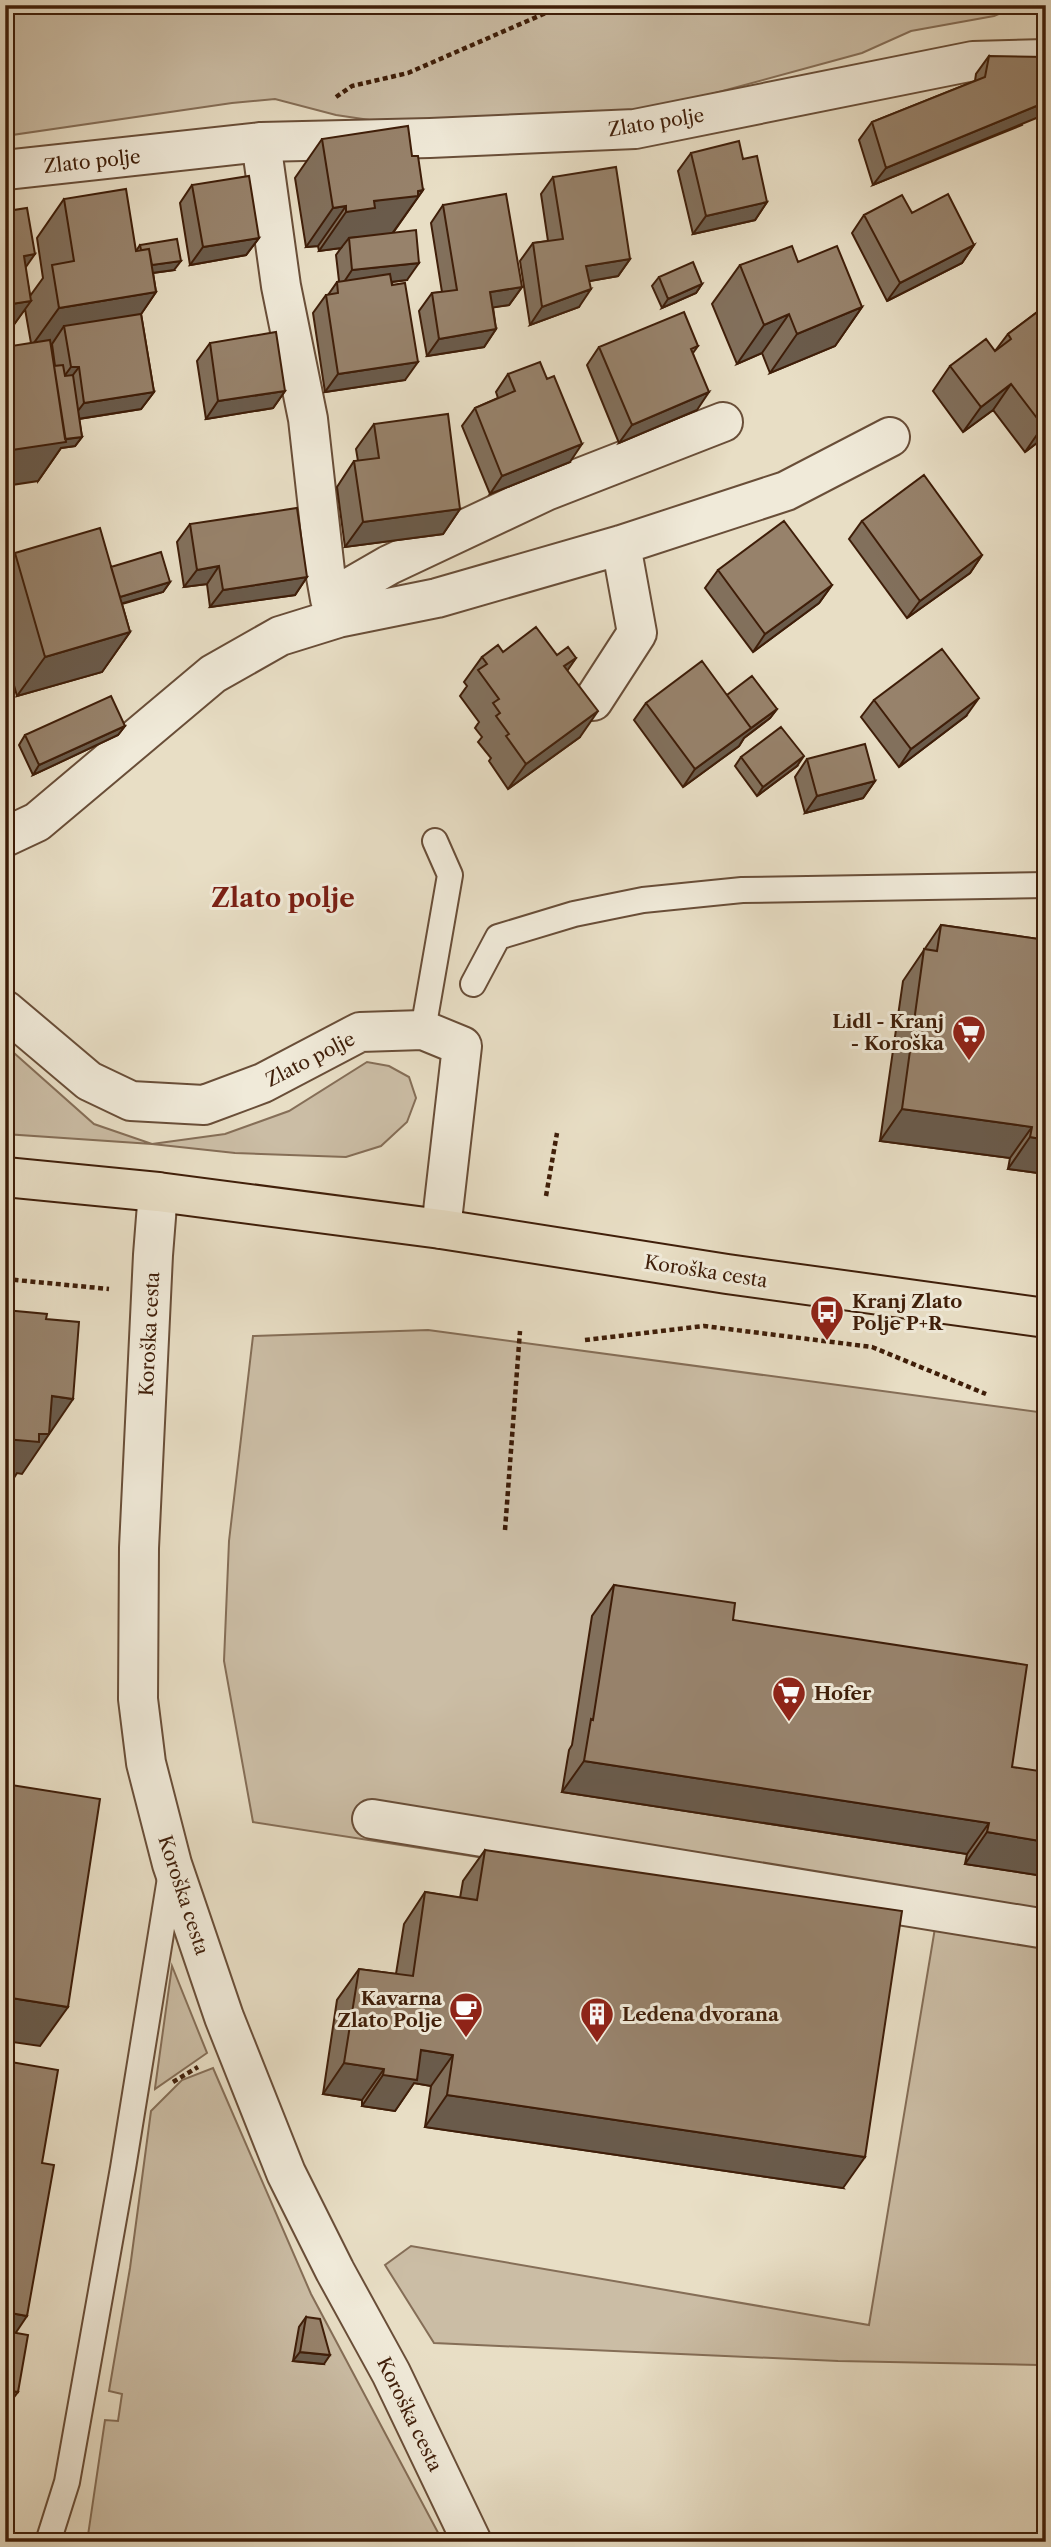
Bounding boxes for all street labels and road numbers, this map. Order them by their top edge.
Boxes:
street label: Zlato polje [606,104,706,141]
street label: Zlato polje [43,145,141,178]
street label: Zlato polje [262,1027,359,1092]
street label: Koroška cesta [643,1250,769,1293]
street label: Koroška cesta [135,1271,164,1397]
street label: Koroška cesta [153,1832,214,1958]
street label: Koroška cesta [372,2353,447,2475]

